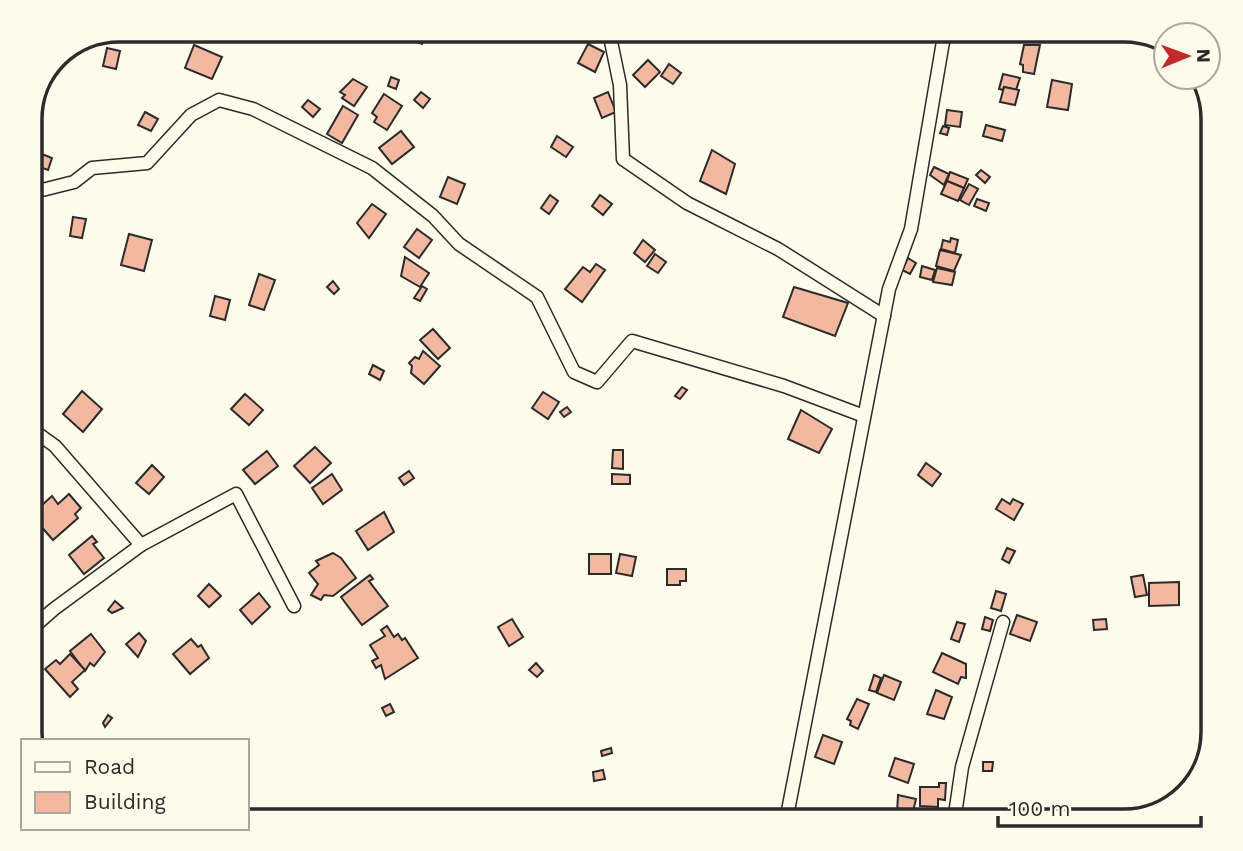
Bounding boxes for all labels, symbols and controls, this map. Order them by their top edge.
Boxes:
north arrow [1152,21,1222,91]
text: N [1192,48,1215,63]
legend [21,739,248,830]
text: Road [84,754,135,779]
scale bar [998,784,1201,828]
text: Building [84,789,166,814]
text: 100 m [1009,796,1071,821]

